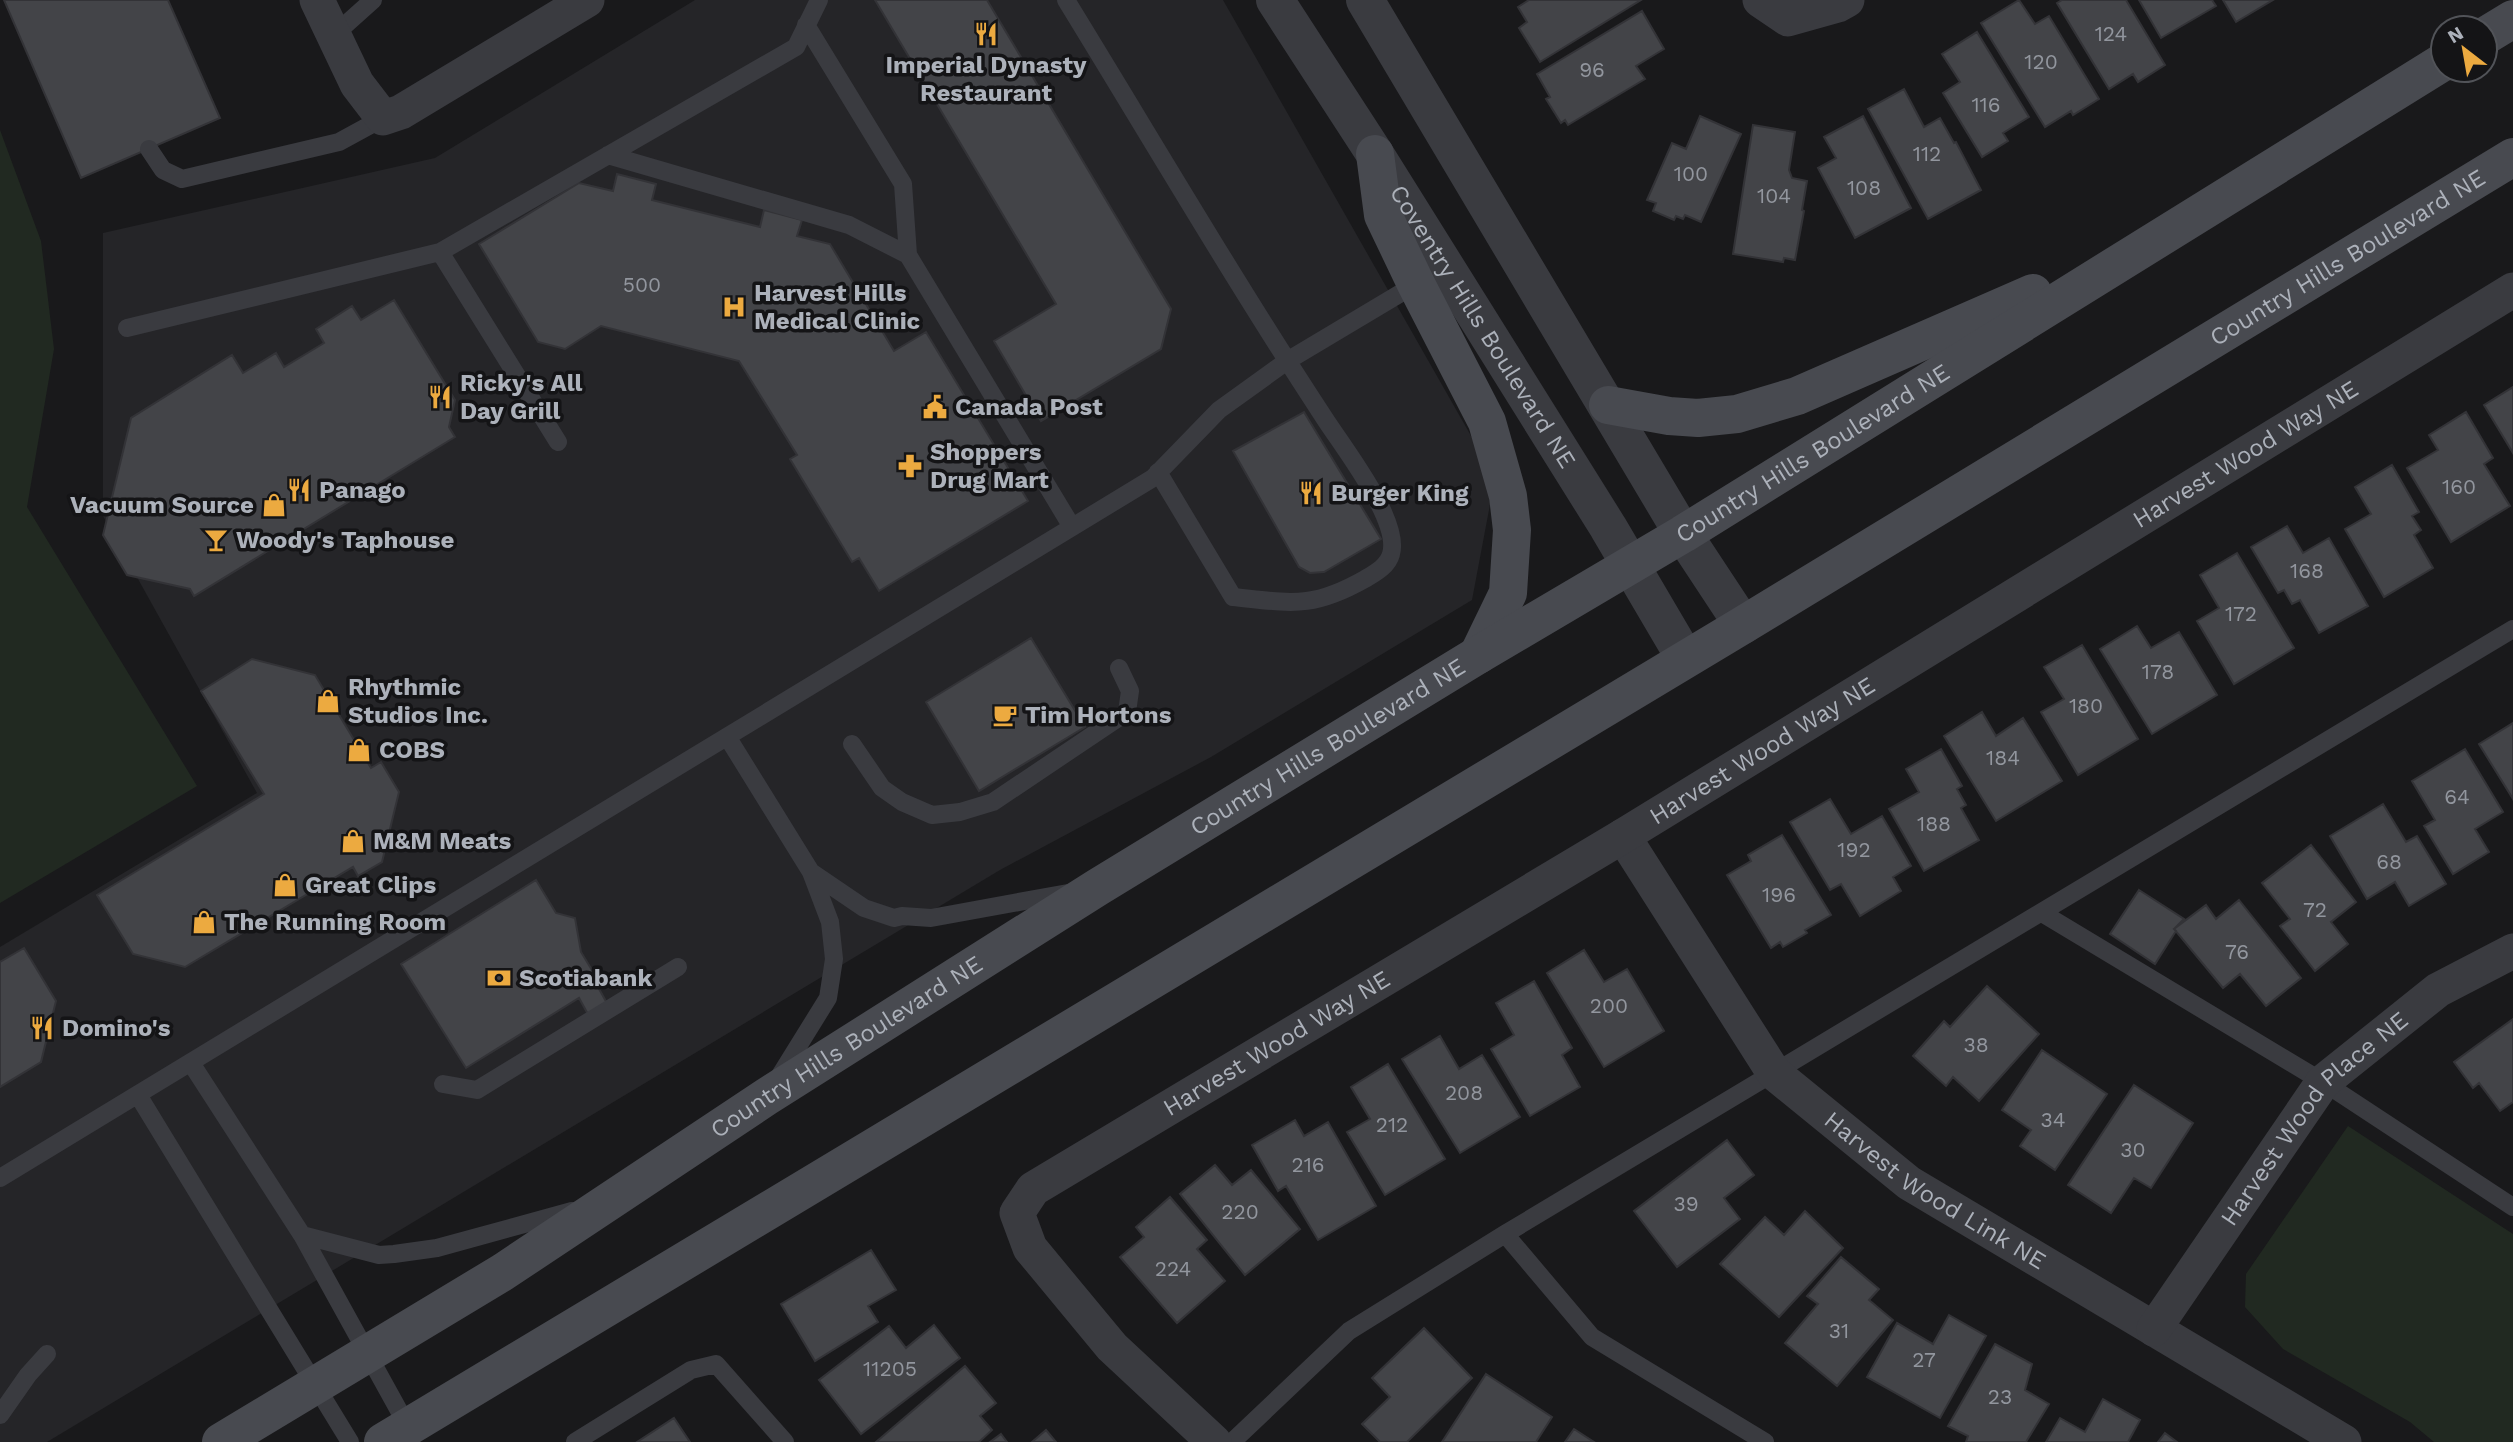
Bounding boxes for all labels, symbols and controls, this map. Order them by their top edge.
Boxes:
north arrow [2429,14,2499,84]
restaurant icon: Imperial Dynasty Restaurant [972,20,1000,48]
house number: 124 [2095,21,2127,46]
text: N [2444,21,2467,48]
house number: 120 [2024,49,2058,74]
place label: Imperial Dynasty Restaurant [886,51,1087,107]
house number: 96 [1579,57,1605,82]
house number: 116 [1971,92,2001,117]
house number: 112 [1913,141,1941,166]
house number: 100 [1674,161,1708,186]
street label: Country Hills Boulevard NE [2205,163,2490,352]
house number: 108 [1847,175,1881,200]
street label: Coventry Hills Boulevard NE [1384,180,1582,473]
house number: 104 [1757,183,1791,208]
house number: 500 [623,272,661,297]
place label: Harvest Hills Medical Clinic [754,279,920,335]
hospital icon: Harvest Hills Medical Clinic [720,293,748,321]
street label: Country Hills Boulevard NE [1671,358,1955,549]
place label: Ricky's All Day Grill [460,369,583,425]
street label: Harvest Wood Way NE [2128,374,2363,534]
restaurant icon: Ricky's All Day Grill [426,383,454,411]
public building icon: Canada Post [921,393,949,421]
place label: Canada Post [955,393,1103,421]
place label: Shoppers Drug Mart [930,438,1049,494]
pharmacy icon: Shoppers Drug Mart [896,452,924,480]
house number: 160 [2442,474,2476,499]
restaurant icon: Panago [285,476,313,504]
place label: Panago [319,476,406,504]
restaurant icon: Burger King [1297,479,1325,507]
place label: Burger King [1331,479,1469,507]
place label: Vacuum Source [70,491,254,519]
shop icon: Vacuum Source [260,491,288,519]
bar icon: Woody's Taphouse [202,526,230,554]
place label: Woody's Taphouse [236,526,454,554]
house number: 168 [2290,558,2324,583]
house number: 172 [2225,601,2257,626]
street label: Country Hills Boulevard NE [1185,652,1470,841]
house number: 178 [2142,659,2174,684]
street label: Harvest Wood Way NE [1644,671,1880,830]
place label: Rhythmic Studios Inc. [348,673,488,729]
shop icon: Rhythmic Studios Inc. [314,687,342,715]
house number: 180 [2069,693,2103,718]
cafe icon: Tim Hortons [991,701,1019,729]
place label: Tim Hortons [1025,701,1172,729]
shop icon: COBS [345,736,373,764]
place label: COBS [379,736,445,764]
house number: 184 [1986,745,2020,770]
house number: 64 [2444,784,2470,809]
house number: 188 [1917,811,1951,836]
shop icon: M&M Meats [339,827,367,855]
place label: M&M Meats [373,827,512,855]
house number: 192 [1837,837,1871,862]
house number: 68 [2376,849,2402,874]
shop icon: Great Clips [271,871,299,899]
place label: Great Clips [305,871,436,899]
house number: 196 [1762,882,1796,907]
house number: 72 [2303,897,2327,922]
shop icon: The Running Room [190,908,218,936]
place label: The Running Room [224,908,446,936]
house number: 76 [2225,939,2249,964]
street label: Country Hills Boulevard NE [705,950,988,1144]
bank icon: Scotiabank [485,964,513,992]
place label: Scotiabank [519,964,652,992]
street label: Harvest Wood Way NE [1158,965,1395,1122]
house number: 200 [1590,993,1628,1018]
street label: Harvest Wood Place NE [2215,1006,2413,1231]
restaurant icon: Domino's [28,1014,56,1042]
place label: Domino's [62,1014,171,1042]
house number: 38 [1963,1032,1989,1057]
house number: 208 [1445,1080,1483,1105]
street label: Harvest Wood Link NE [1819,1106,2051,1275]
house number: 34 [2040,1107,2066,1132]
house number: 212 [1376,1112,1408,1137]
house number: 30 [2120,1137,2146,1162]
house number: 216 [1291,1152,1325,1177]
house number: 39 [1673,1191,1699,1216]
house number: 220 [1221,1199,1259,1224]
house number: 224 [1155,1256,1191,1281]
house number: 31 [1829,1318,1849,1343]
house number: 27 [1912,1347,1936,1372]
house number: 11205 [863,1356,917,1381]
house number: 23 [1988,1384,2012,1409]

